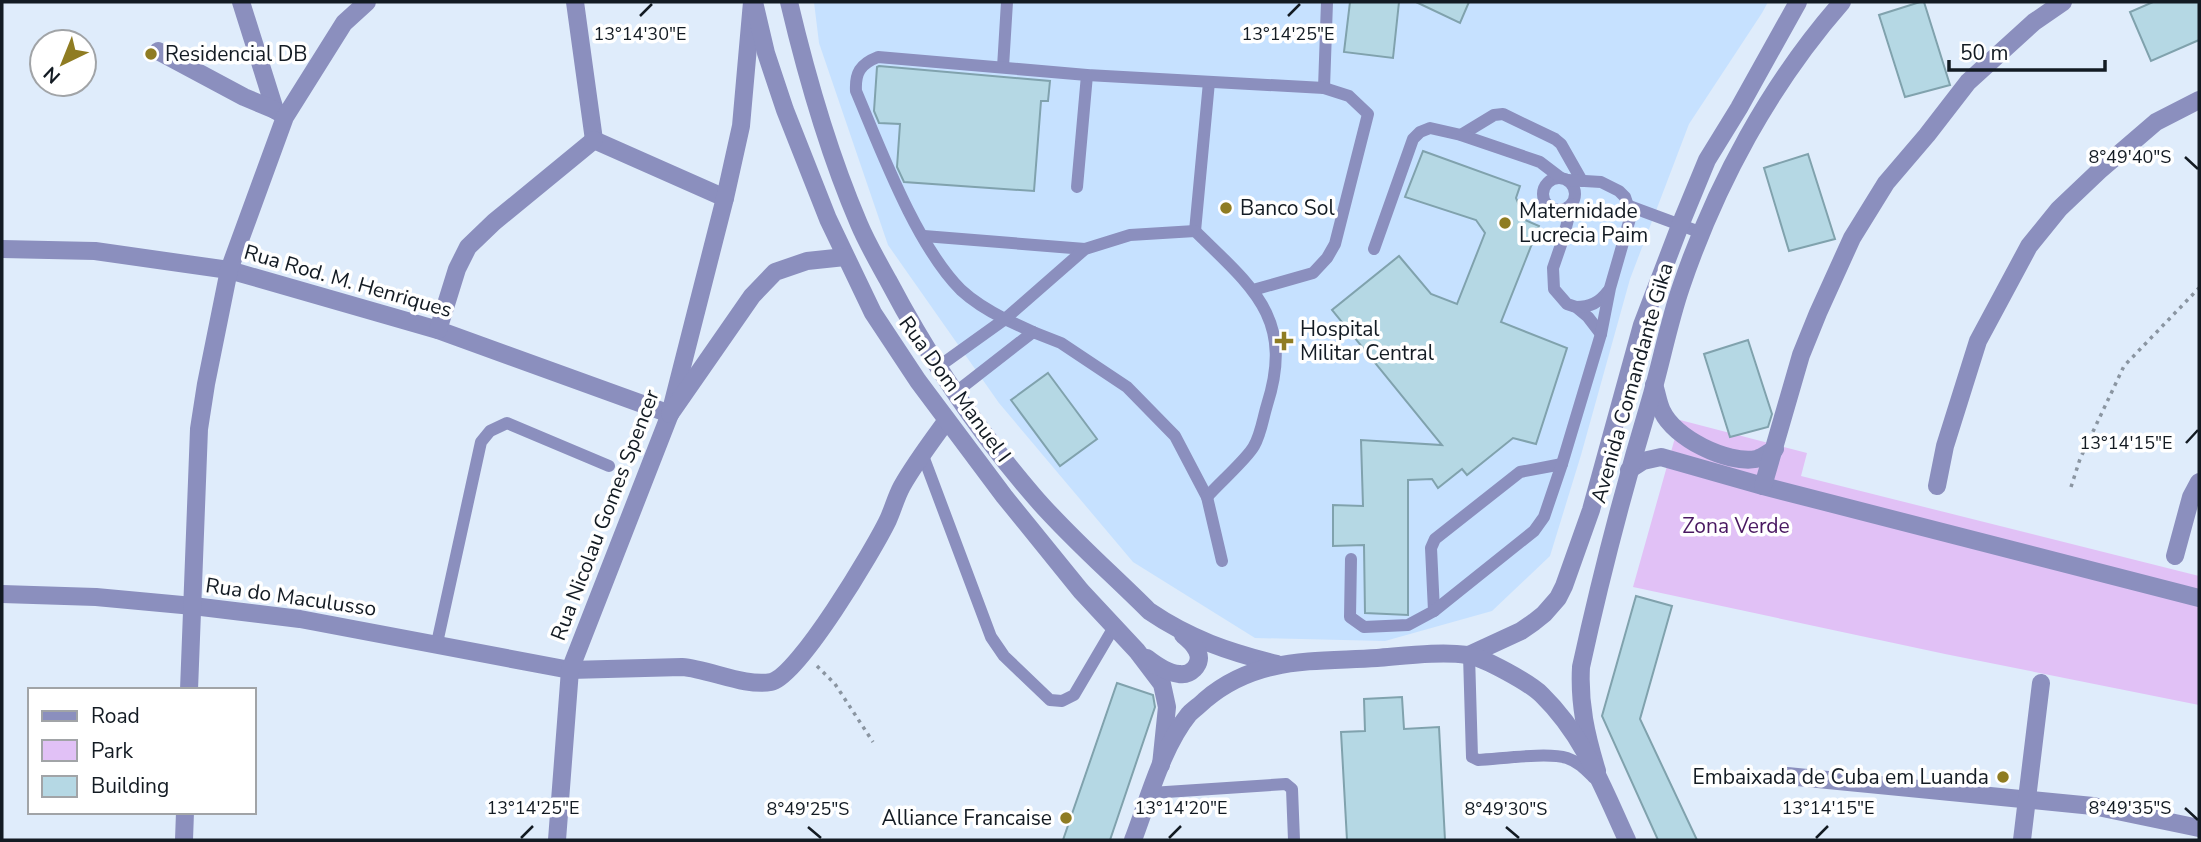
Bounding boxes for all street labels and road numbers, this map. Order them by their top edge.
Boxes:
street label: Rua Rod. M. Henriques [241,238,455,324]
street label: Avenida Comandante Gika [1584,259,1680,507]
street label: Rua Dom Manuel I [893,310,1017,468]
street label: Rua Nicolau Gomes Spencer [544,385,666,644]
street label: Rua do Maculusso [204,571,378,623]

